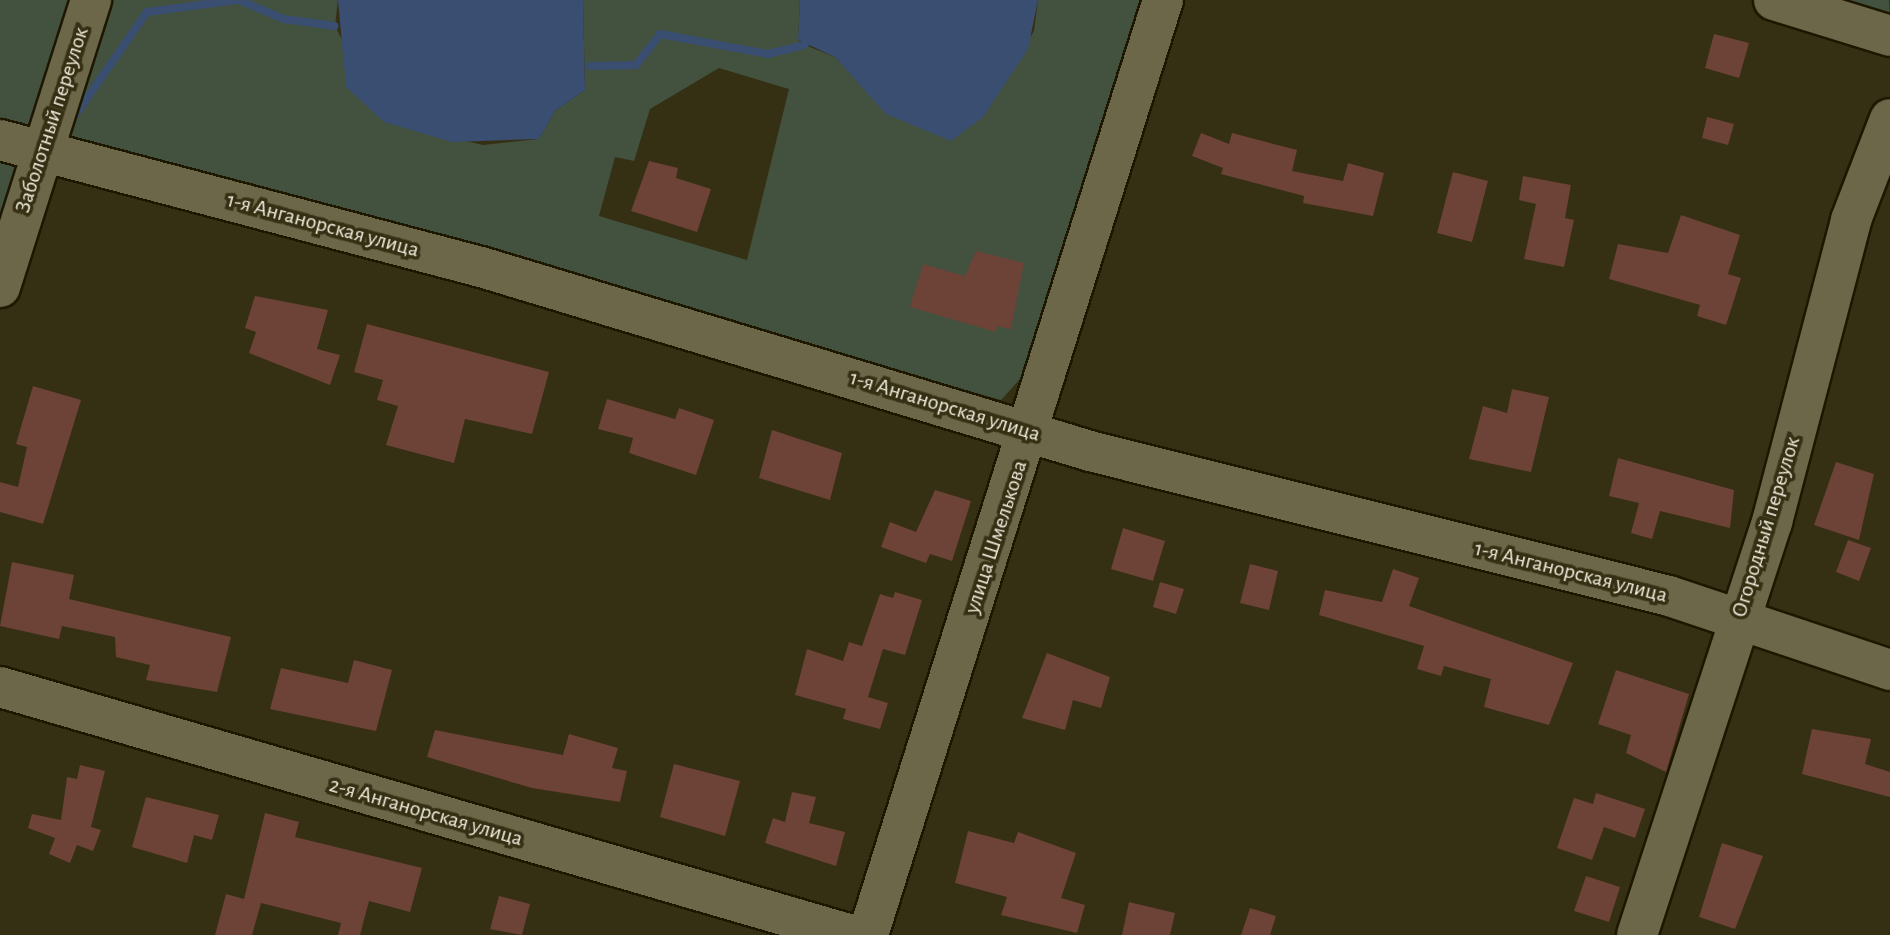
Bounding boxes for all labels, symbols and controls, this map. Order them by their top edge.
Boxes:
street label: Заболотный переулок [9,24,95,216]
street label: 1-я Анганорская улица [224,187,422,263]
street label: 1-я Анганорская улица [847,364,1043,448]
street label: Огородный переулок [1726,433,1806,621]
street label: улица Шмелькова [959,457,1033,617]
street label: 1-я Анганорская улица [1472,535,1670,609]
street label: 2-я Анганорская улица [326,772,526,852]

